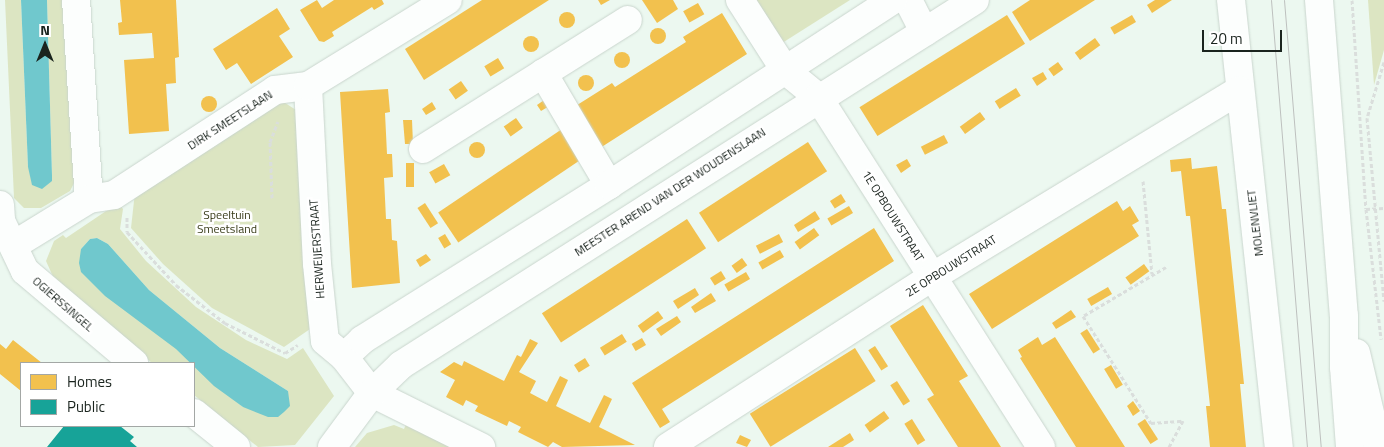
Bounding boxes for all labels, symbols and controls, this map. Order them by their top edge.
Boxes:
text: N [40,19,50,40]
north arrow [20,20,70,70]
scale bar [1204,20,1284,52]
text: 20 m [1210,27,1243,50]
street label: DIRK SMEETSLAAN [185,87,275,153]
street label: MEESTER AREND VAN DER WOUDENSLAAN [572,125,768,259]
street label: 1E OPBOUWSTRAAT [859,168,927,264]
street label: MOLENVLIET [1244,189,1266,257]
street label: HERWEIJERSTRAAT [306,199,328,299]
park label: Speeltuin Smeetsland [197,208,257,236]
street label: 2E OPBOUWSTRAAT [903,232,999,300]
street label: OGIERSSINGEL [30,274,96,334]
legend [20,362,195,427]
text: Homes [67,370,112,393]
text: Public [67,395,105,418]

